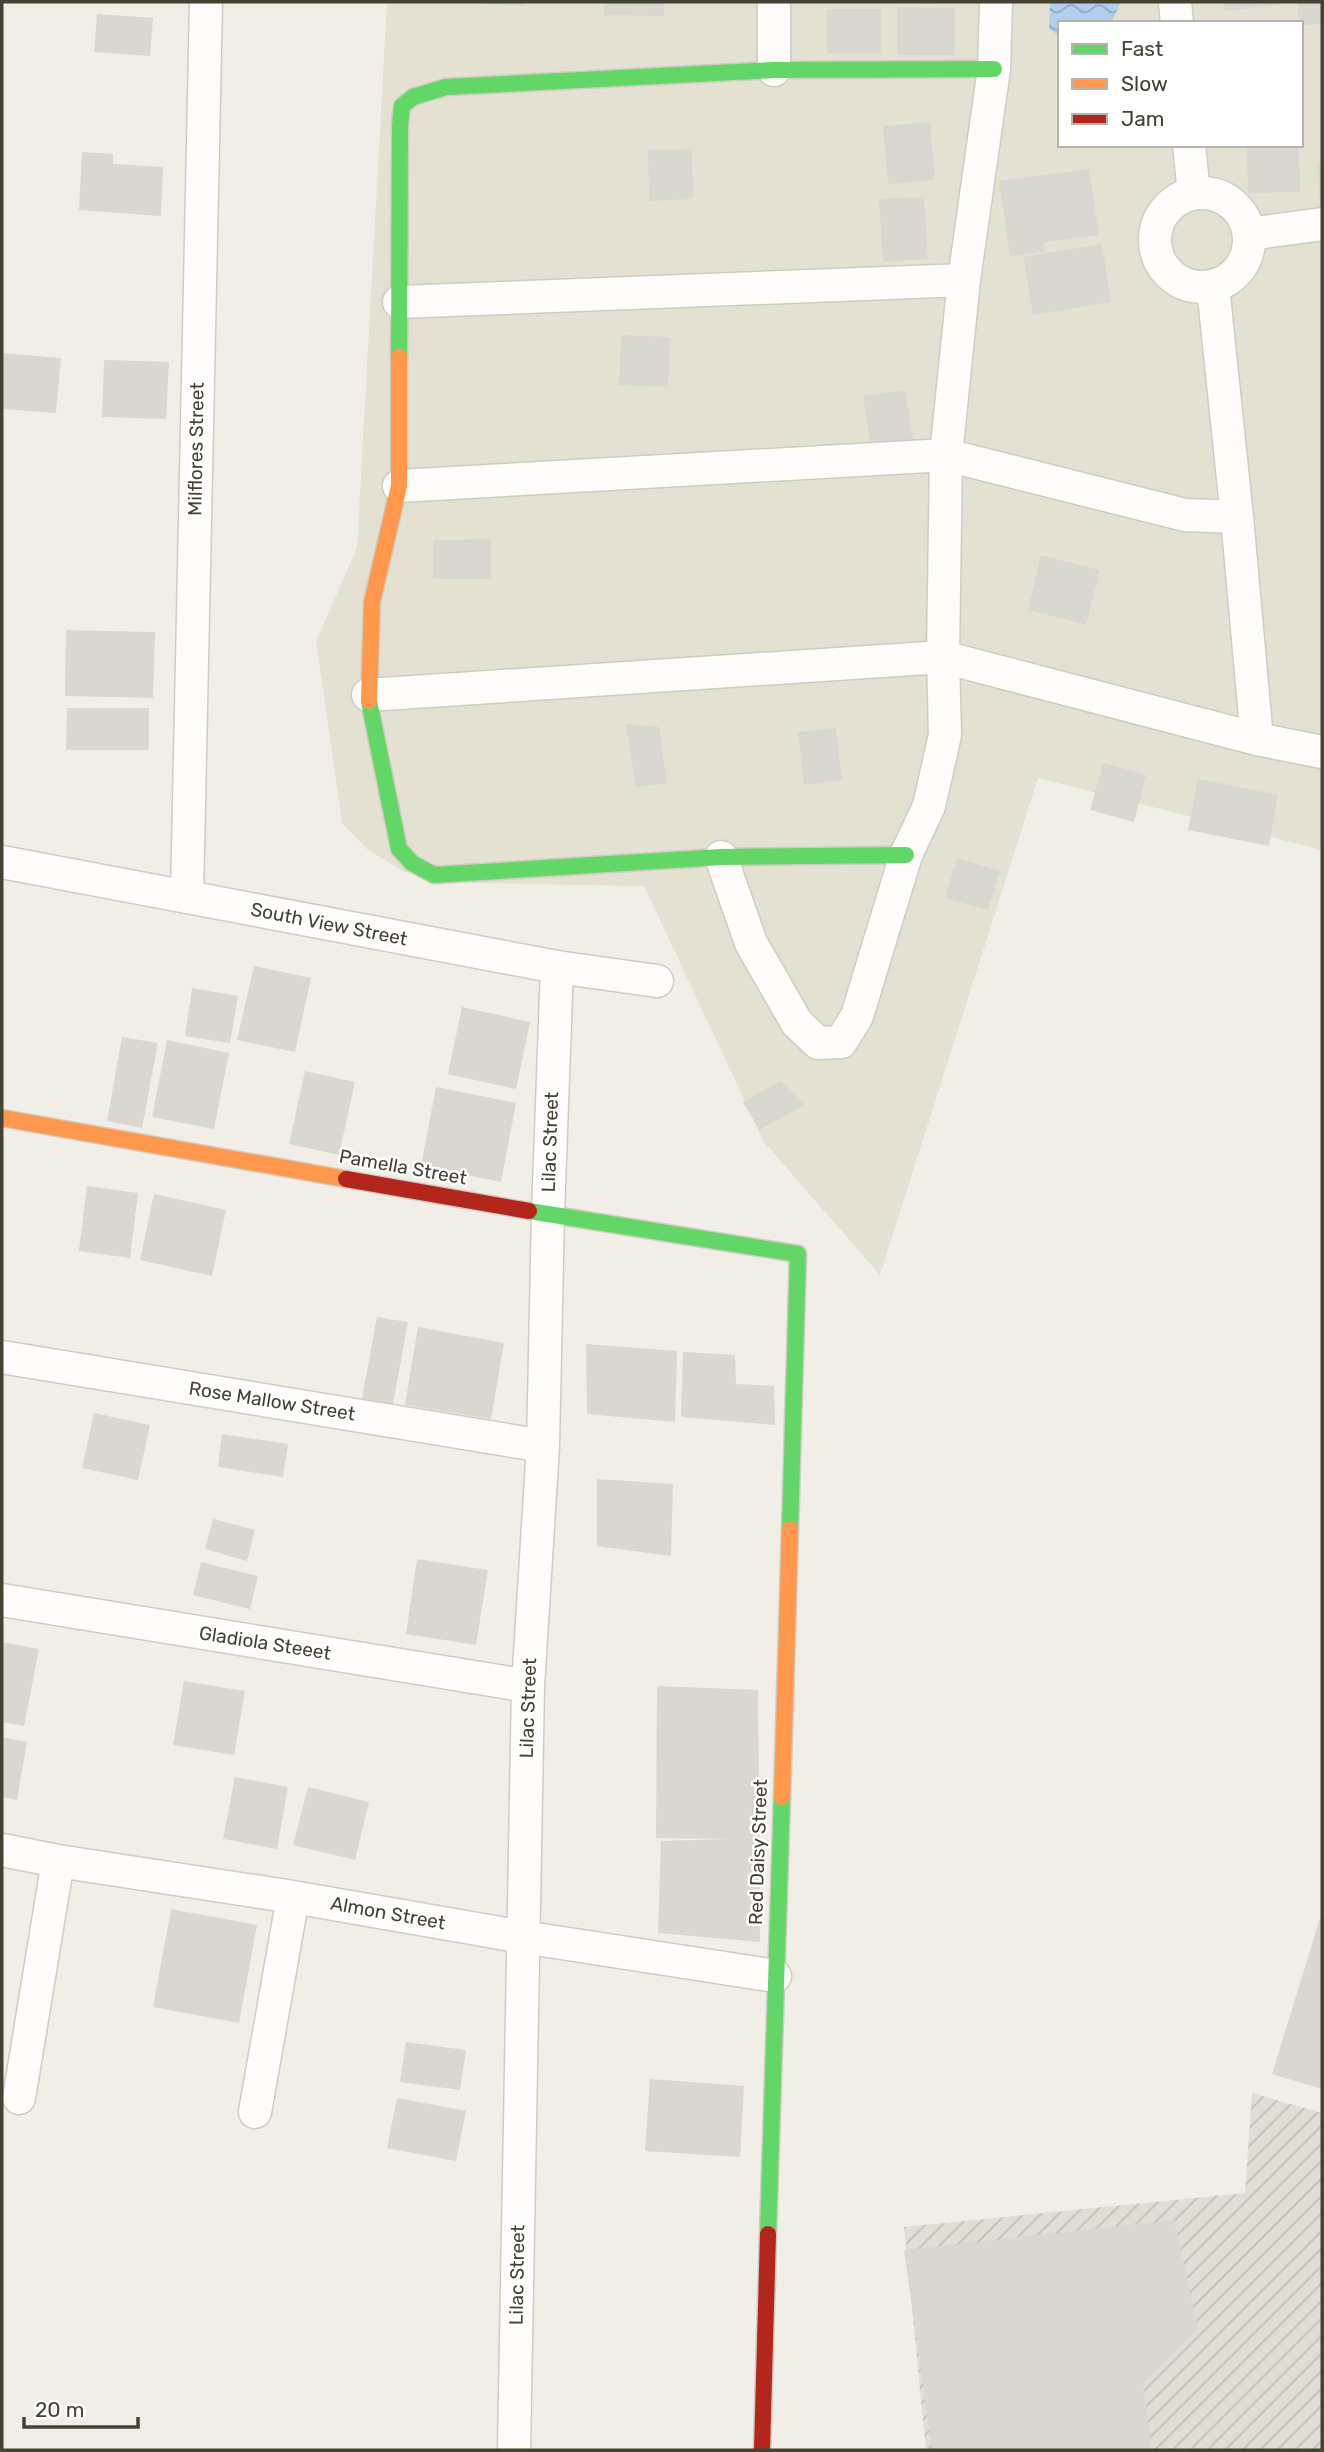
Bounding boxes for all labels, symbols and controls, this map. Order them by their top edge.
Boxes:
legend [1058,21,1303,147]
text: Fast [1121,36,1163,61]
text: Slow [1121,71,1168,96]
text: Jam [1121,106,1165,131]
street label: Milflores Street [183,381,209,516]
street label: South View Street [249,898,410,951]
street label: Lilac Street [537,1091,563,1193]
street label: Pamella Street [337,1144,469,1190]
street label: Rose Mallow Street [187,1376,357,1426]
street label: Gladiola Steeet [197,1621,333,1665]
street label: Lilac Street [515,1657,541,1759]
street label: Red Daisy Street [744,1778,772,1925]
street label: Almon Street [329,1892,448,1935]
street label: Lilac Street [505,2224,529,2325]
scale bar [24,2386,138,2430]
text: 20 m [35,2397,84,2422]

